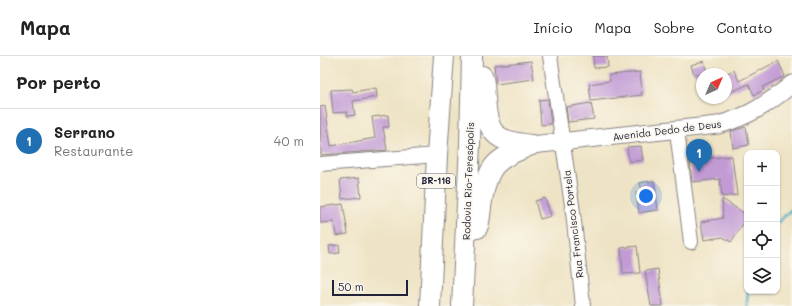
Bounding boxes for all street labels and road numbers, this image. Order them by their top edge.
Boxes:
street label: Avenida Dedo de Deus [612,116,722,144]
street label: Rodovia Rio-Teresópolis [459,122,477,240]
street label: Rua Francisco Portela [559,169,587,279]
road number: BR-116 [417,174,455,188]

